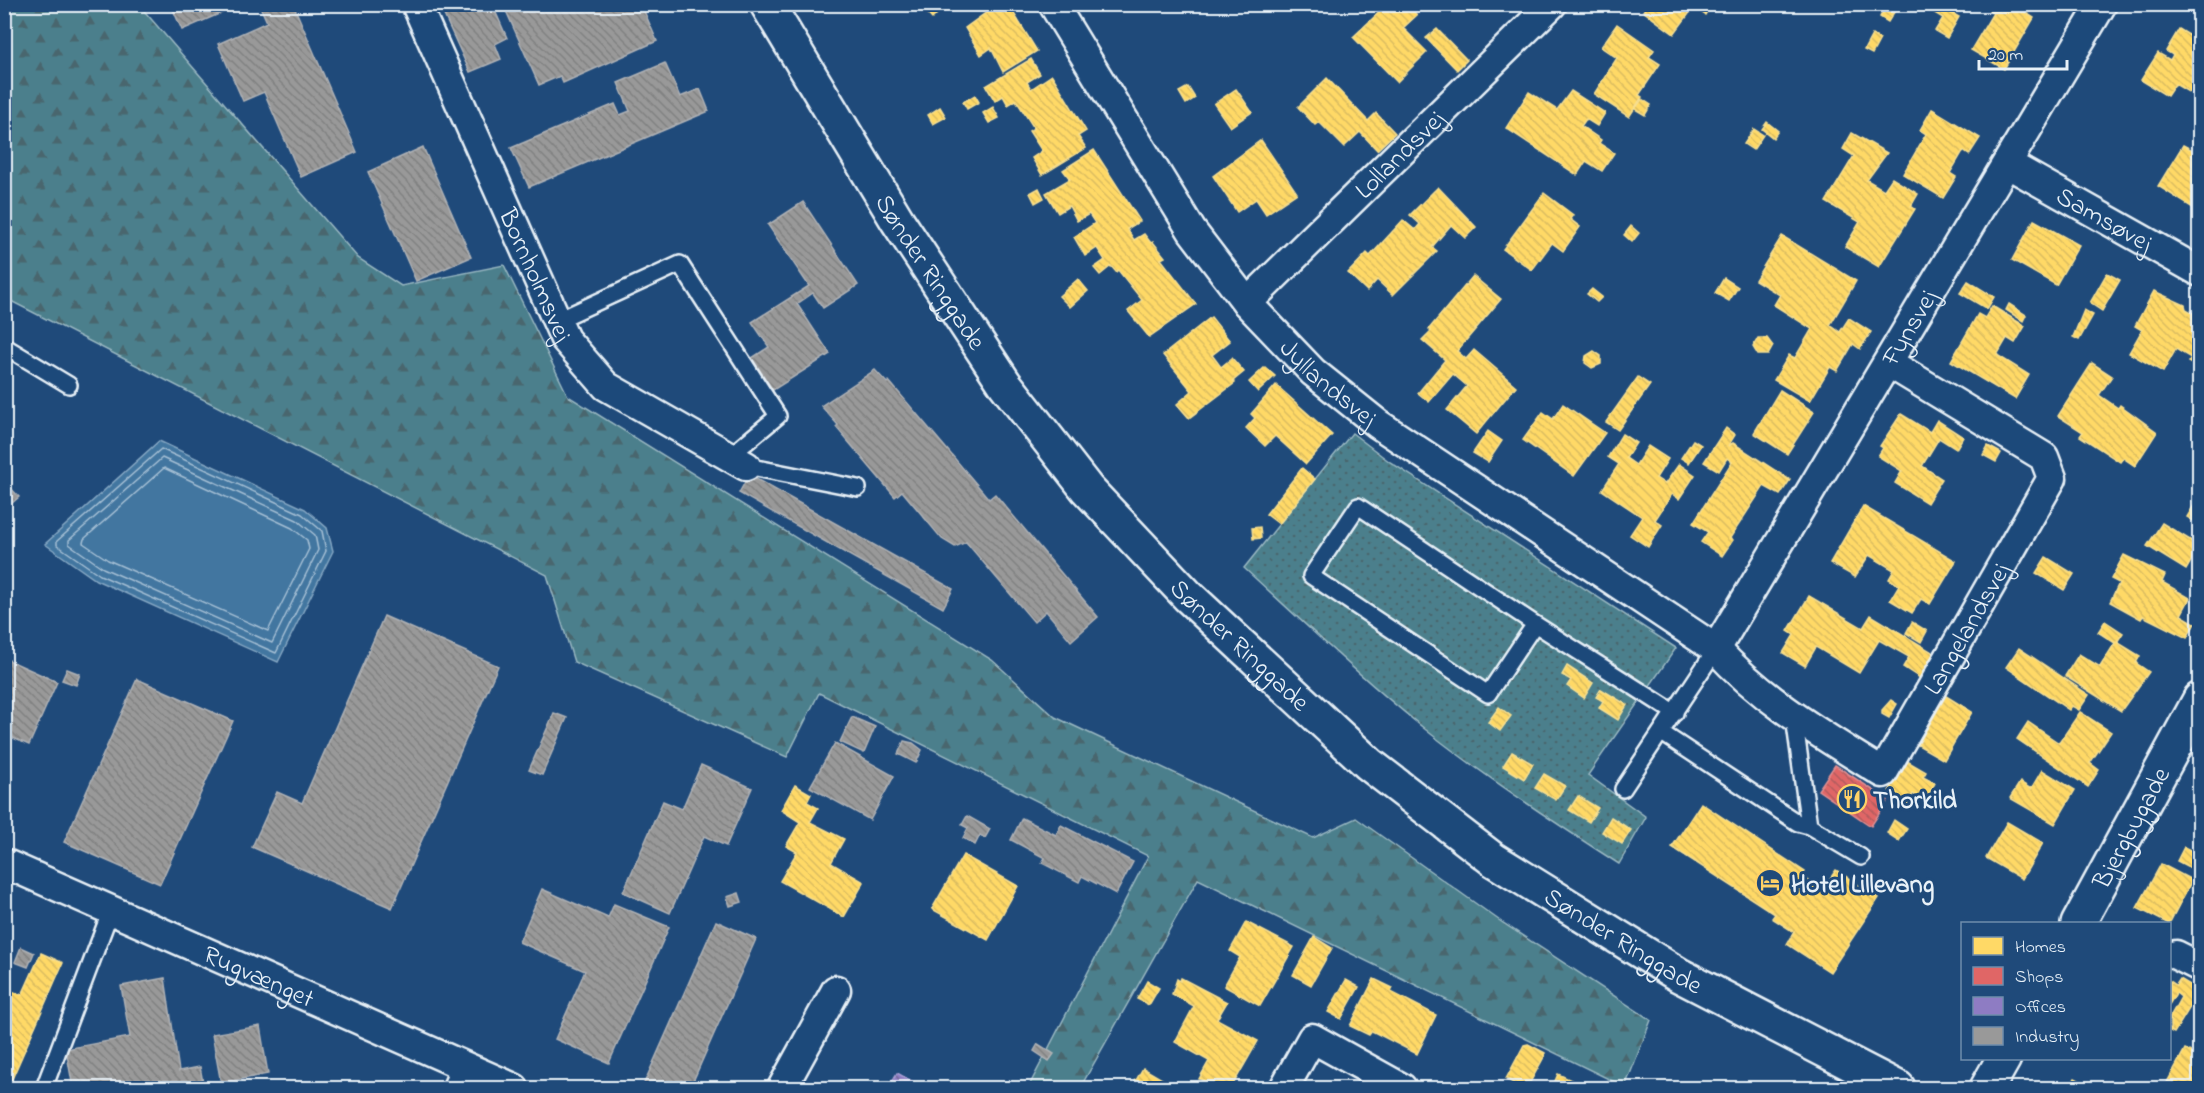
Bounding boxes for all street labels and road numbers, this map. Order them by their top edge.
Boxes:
street label: Lollandsvej [1347,102,1456,209]
street label: Samsøvej [2048,179,2159,264]
street label: Sønder Ringgade [864,188,994,359]
street label: Bornholmsvej [487,202,580,349]
street label: Fynsvej [1873,283,1949,375]
street label: Jyllandsvej [1269,332,1384,438]
street label: Langelandsvej [1916,556,2022,703]
street label: Sønder Ringgade [1159,571,1317,722]
street label: Bjergbygade [2084,761,2182,897]
street label: Sønder Ringgade [1536,880,1708,1006]
street label: Rugvænget [196,937,320,1020]

